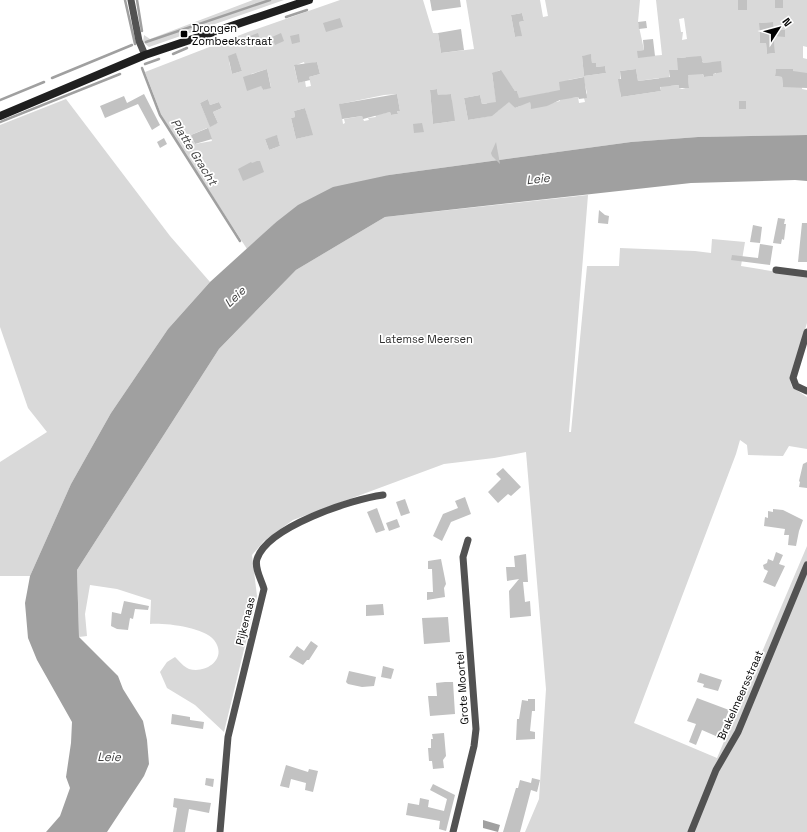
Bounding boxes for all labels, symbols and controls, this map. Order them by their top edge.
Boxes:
north arrow [759,8,799,48]
text: N [779,15,795,29]
place label: Drongen Zombeekstraat [192,21,272,48]
marker: Drongen Zombeekstraat [179,29,189,39]
water label: Platte Gracht [167,116,222,189]
water label: Leie [525,170,551,188]
water label: Leie [221,282,250,311]
park label: Latemse Meersen [379,332,473,346]
street label: Pijkenaas [232,595,258,647]
street label: Brakelmeersstraat [714,648,766,742]
street label: Grote Moortel [452,651,472,725]
water label: Leie [97,749,122,765]

